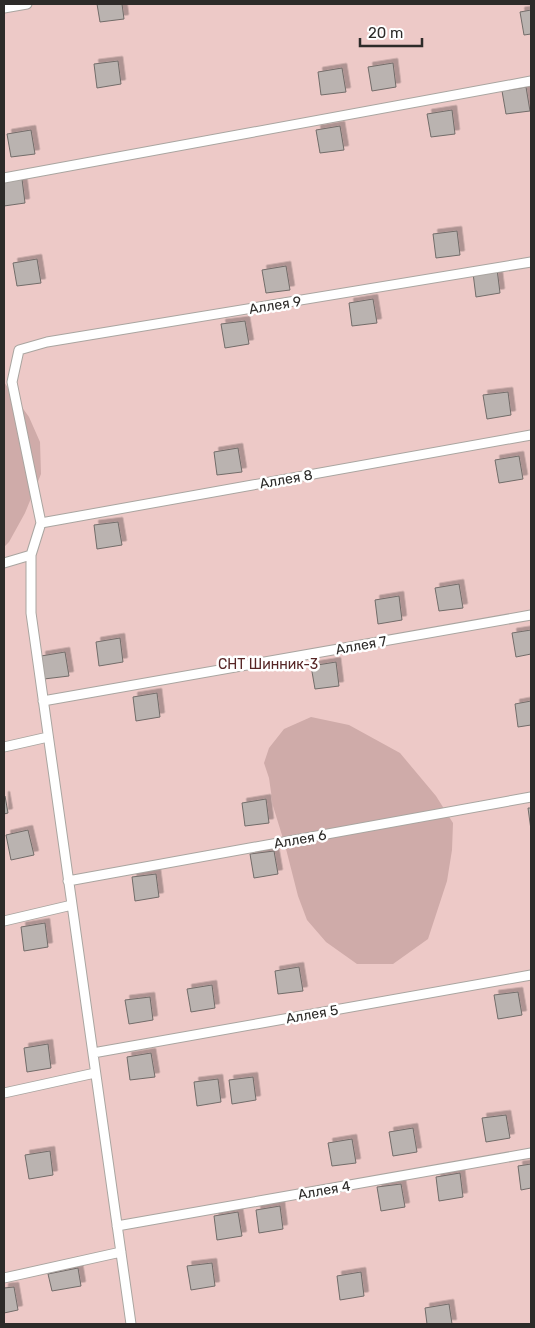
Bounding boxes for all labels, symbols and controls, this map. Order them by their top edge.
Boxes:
scale bar [360,15,422,47]
text: 20 m [368,24,403,42]
street label: Аллея 9 [248,293,302,318]
street label: Аллея 8 [258,466,314,493]
street label: Аллея 7 [334,633,388,658]
park label: СНТ Шинник-3 [218,656,318,673]
street label: Аллея 6 [273,827,328,852]
street label: Аллея 5 [285,1002,340,1027]
street label: Аллея 4 [296,1177,352,1203]

